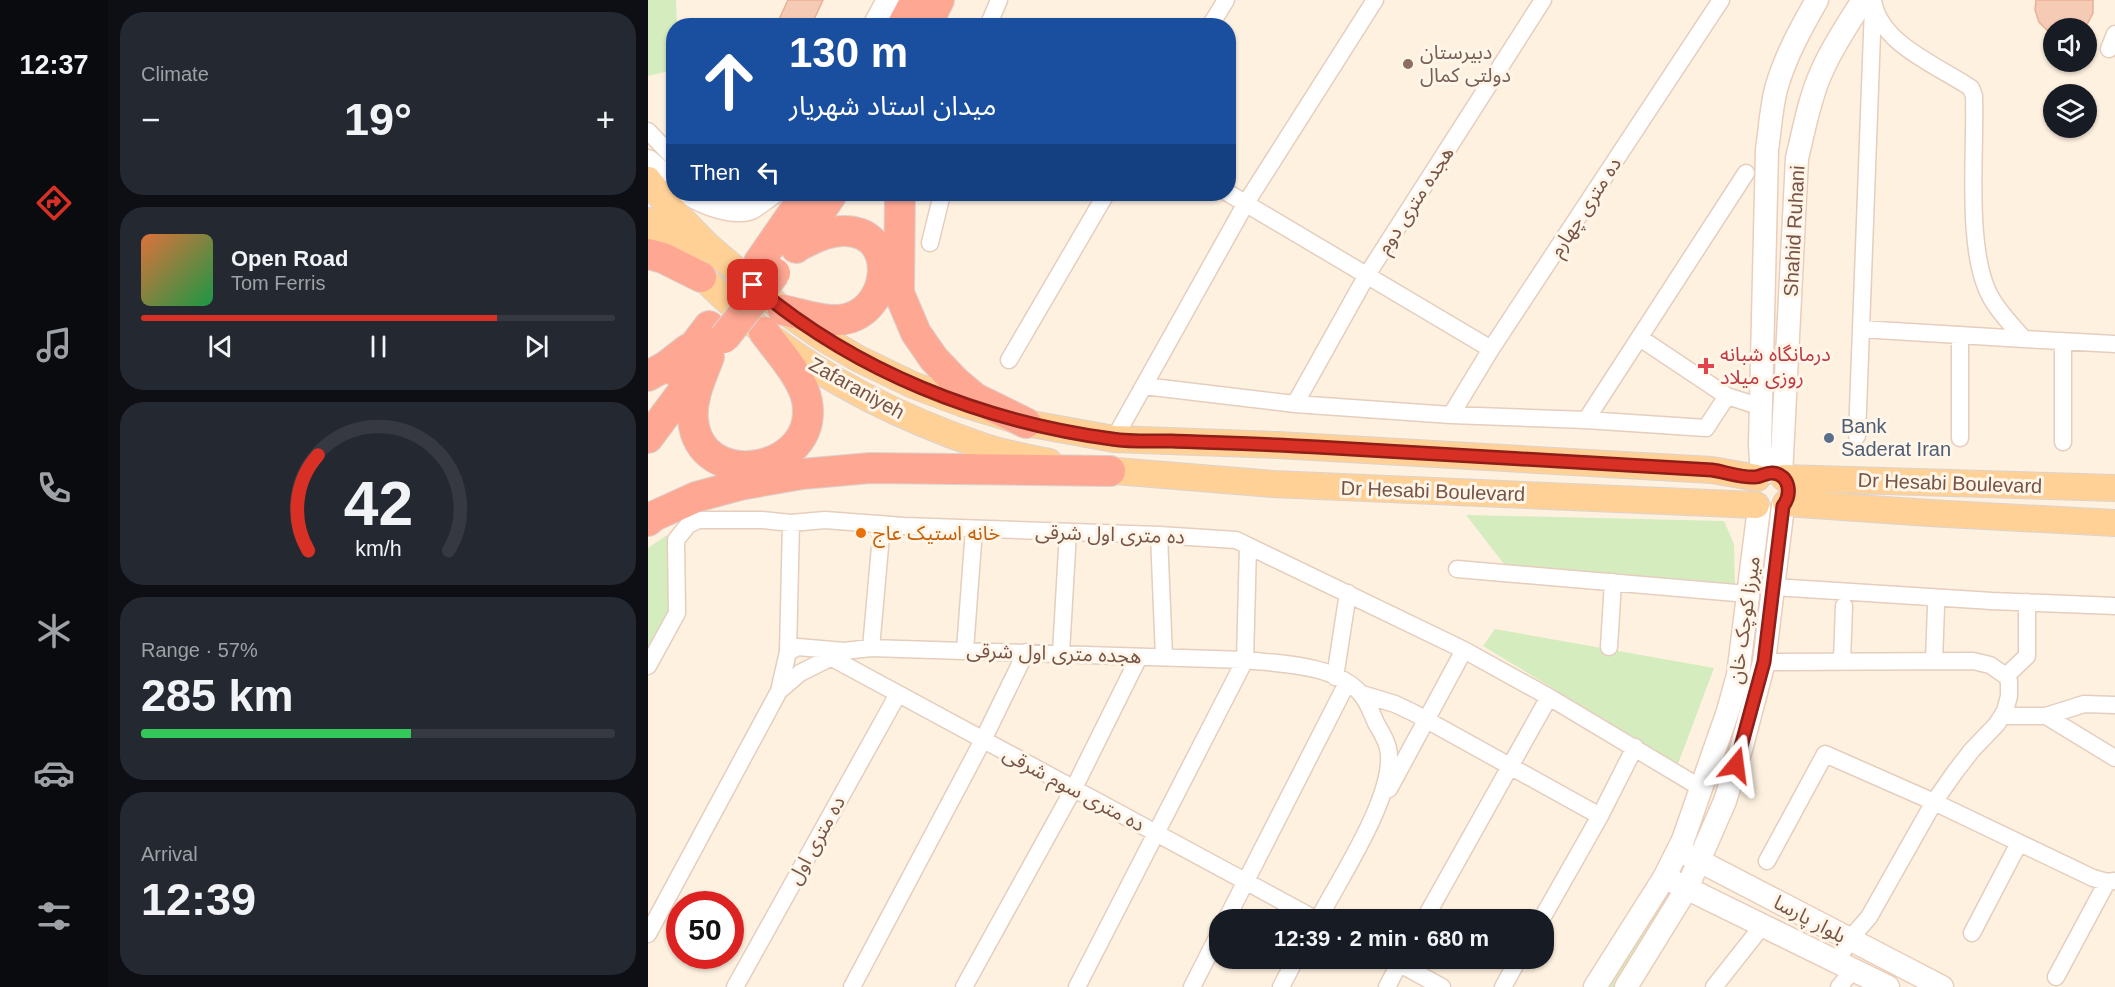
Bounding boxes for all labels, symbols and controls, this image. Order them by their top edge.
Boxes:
map controls [2043,18,2097,138]
button: sound [2043,18,2097,72]
text: 130 m [789,29,908,76]
place label: دبیرستان دولتی کمال [1420,41,1511,87]
icon: ahead [690,42,768,120]
text: 12:37 [19,50,89,80]
marker: دبیرستان دولتی کمال [1401,57,1415,71]
text: Climate [141,63,209,85]
button: layers [2043,84,2097,138]
text: میدان استاد شهریار [789,91,997,121]
text: 19° [344,94,412,145]
text: − [141,101,160,138]
text: + [596,101,615,138]
street label: هجده متری دوم [1372,142,1461,260]
street label: ده متری چهارم [1545,153,1629,263]
icon: left [752,156,785,189]
text: Then [690,160,740,185]
street label: Shahid Ruhani [1780,165,1808,297]
icon: directions [33,182,75,224]
text: Open Road [231,246,348,271]
pin [727,259,778,310]
icon: arrive [736,268,769,301]
text: Tom Ferris [231,272,325,294]
icon: music [33,324,75,366]
icon: previous [204,330,237,363]
icon: pause [362,330,395,363]
icon: next [520,330,553,363]
place label: درمانگاه شبانه روزی میلاد [1720,343,1831,389]
street label: Zafaraniyeh [805,353,909,423]
marker: درمانگاه شبانه روزی میلاد [1697,357,1715,375]
place label: Bank Saderat Iran [1841,415,1951,460]
marker: Bank Saderat Iran [1822,431,1836,445]
icon: phone [33,467,75,509]
text: 42 [343,469,413,538]
street label: Dr Hesabi Boulevard [1857,469,2043,497]
street label: Dr Hesabi Boulevard [1340,477,1526,505]
street label: ده متری اول شرقی [1035,520,1185,549]
place label: خانه استیک عاج [873,522,1000,548]
marker: خانه استیک عاج [854,526,868,540]
text: km/h [355,537,401,561]
street label: میرزا کوچک خان [1724,555,1766,686]
icon: climate [33,610,75,652]
text: Range · 57% [141,639,258,661]
street label: هجده متری اول شرقی [966,639,1142,668]
text: 285 km [141,670,294,721]
position arrow [1704,733,1768,797]
street label: ده متری سوم شرقی [998,742,1148,839]
icon: car [33,752,75,794]
street label: ده متری اول [783,792,850,888]
text: Arrival [141,843,198,865]
text: 12:39 [141,874,256,925]
speed limit sign: 50 [666,891,744,969]
street label: بلوار پارسا [1769,891,1850,949]
icon: filters [33,895,75,937]
text: 12:39 · 2 min · 680 m [1274,926,1489,951]

